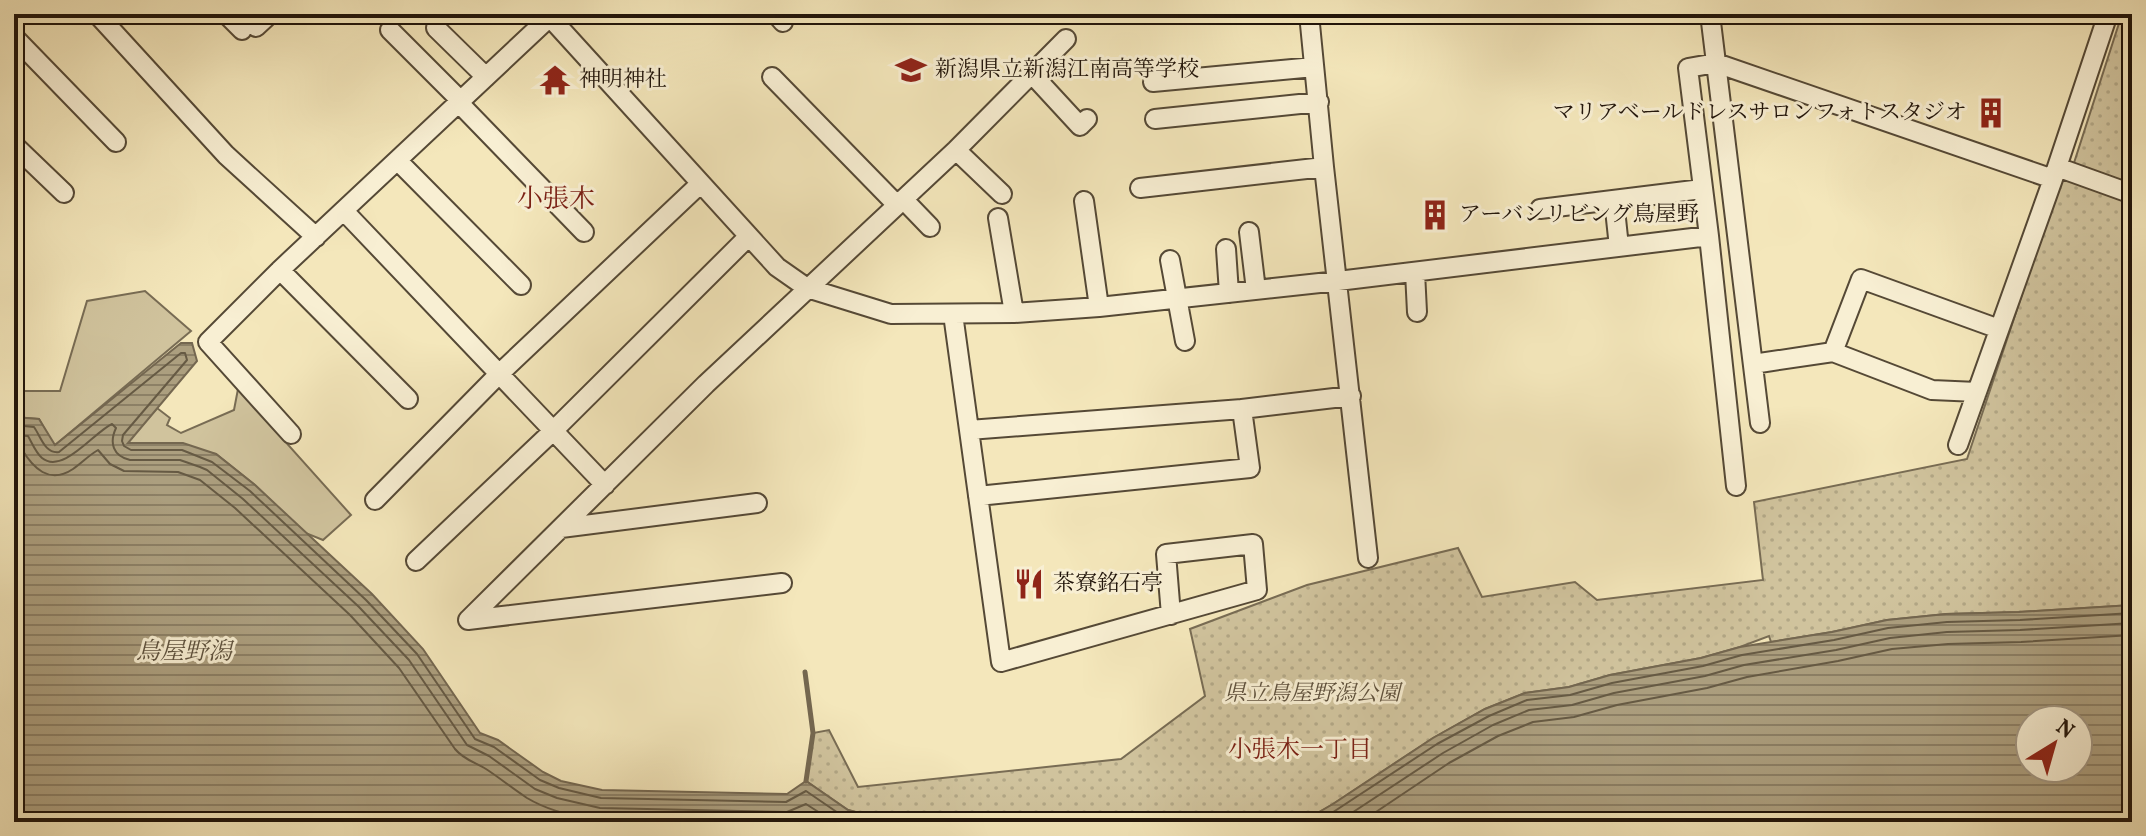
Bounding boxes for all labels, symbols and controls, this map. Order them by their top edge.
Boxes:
school or university icon: 新潟県立新潟江南高等学校 [894,53,928,87]
place label: 新潟県立新潟江南高等学校 [935,55,1199,86]
temple icon: 神明神社 [538,63,572,97]
place label: 神明神社 [579,65,667,96]
building icon: マリアベールドレスサロンフォトスタジオ [1974,96,2008,130]
place label: マリアベールドレスサロンフォトスタジオ [1553,98,1967,129]
district label: 小張木 [517,182,595,218]
building icon: アーバンリビング鳥屋野 [1418,198,1452,232]
place label: アーバンリビング鳥屋野 [1459,200,1699,231]
restaurant icon: 茶寮銘石亭 [1012,567,1046,601]
place label: 茶寮銘石亭 [1053,569,1163,600]
water label: 鳥屋野潟 [136,636,235,670]
park label: 県立鳥屋野潟公園 [1224,679,1403,710]
north arrow [2014,704,2094,784]
text: N [2049,713,2080,747]
district label: 小張木一丁目 [1228,734,1372,768]

